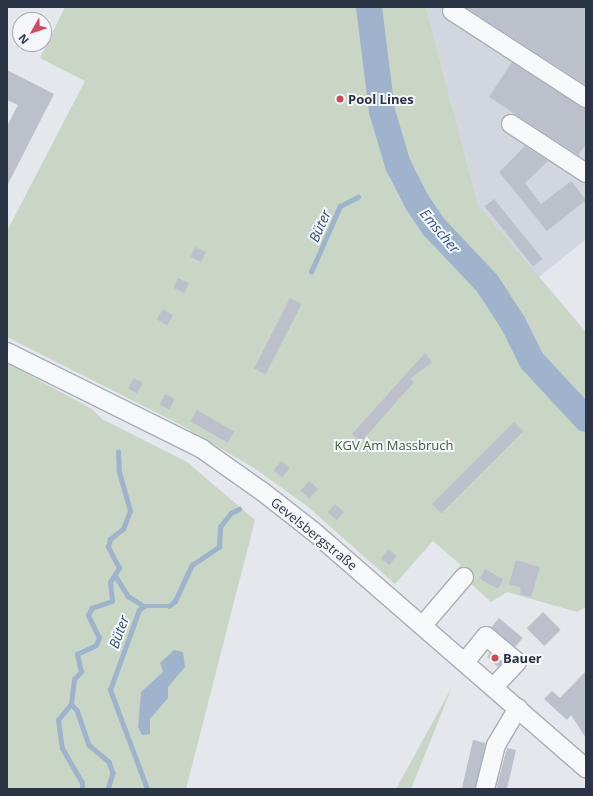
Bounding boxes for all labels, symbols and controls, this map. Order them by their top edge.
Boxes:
north arrow [12,12,52,52]
text: N [14,31,32,47]
place label: Pool Lines [348,91,414,107]
marker: Pool Lines [335,94,345,104]
water label: Emscher [417,206,463,256]
water label: Büter [305,207,335,245]
park label: KGV Am Massbruch [335,437,453,453]
street label: Gevelsbergstraße [268,494,360,574]
water label: Büter [105,613,133,651]
place label: Bauer [503,650,542,666]
marker: Bauer [490,653,500,663]

